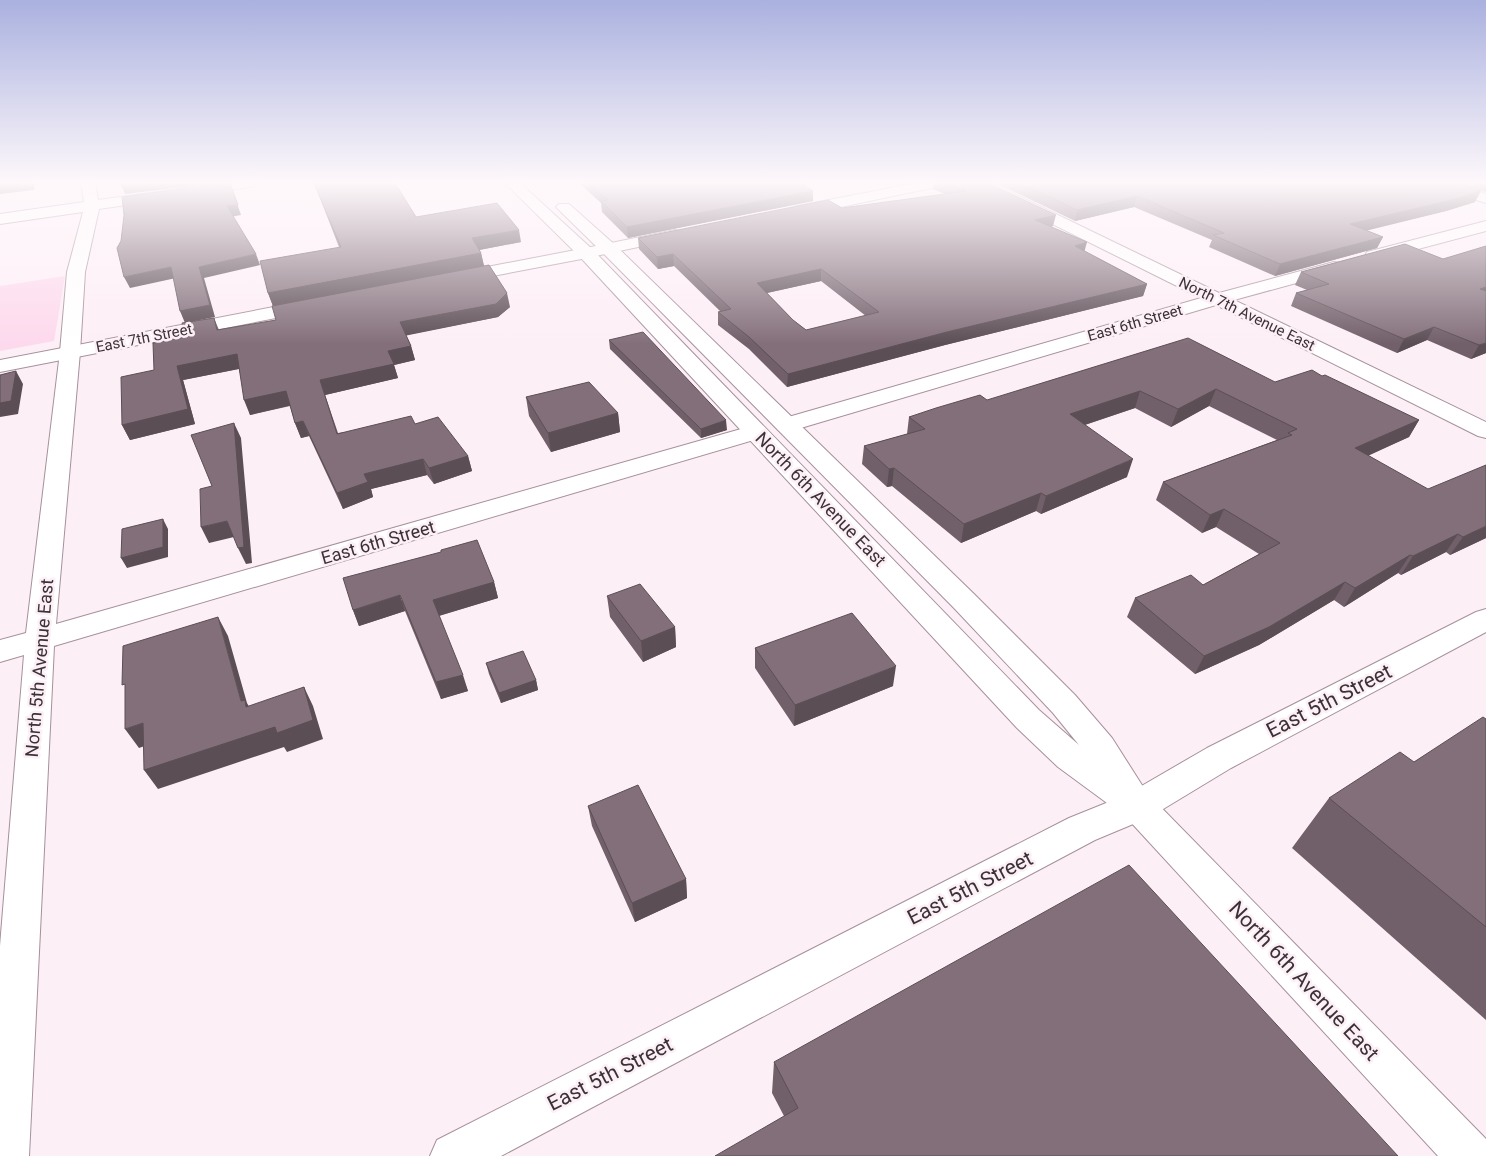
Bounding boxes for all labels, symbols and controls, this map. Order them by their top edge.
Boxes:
street label: North 7th Avenue East [1176,273,1318,355]
street label: East 6th Street [1085,301,1185,345]
street label: East 7th Street [94,320,194,356]
street label: North 6th Avenue East [751,427,891,571]
street label: East 6th Street [319,516,437,568]
street label: North 5th Avenue East [21,578,57,758]
street label: East 5th Street [1262,659,1396,743]
street label: East 5th Street [903,846,1037,930]
street label: North 6th Avenue East [1224,897,1384,1066]
street label: East 5th Street [543,1032,677,1116]

